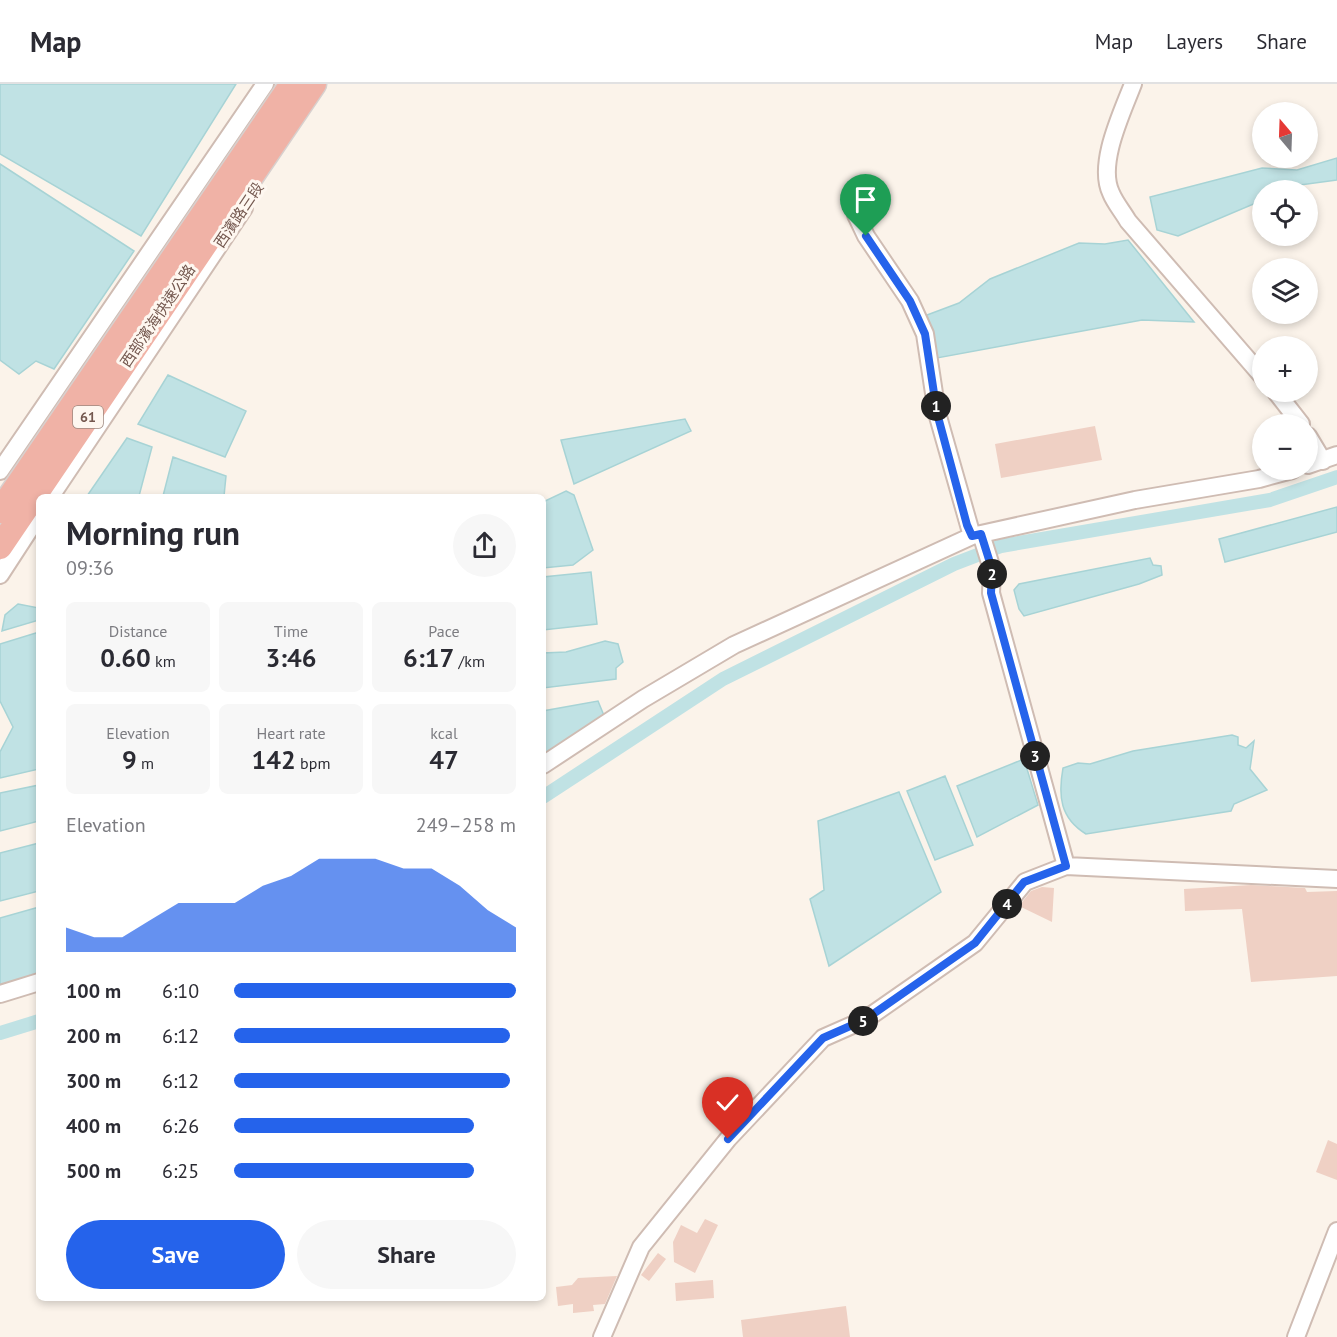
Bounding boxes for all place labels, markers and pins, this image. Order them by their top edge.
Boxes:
pin [840,174,891,236]
pin: 1 [921,391,951,421]
pin: 2 [977,559,1007,589]
pin: 3 [1020,741,1050,771]
pin: 4 [992,889,1022,919]
pin: 5 [848,1006,878,1036]
pin [702,1077,753,1139]

